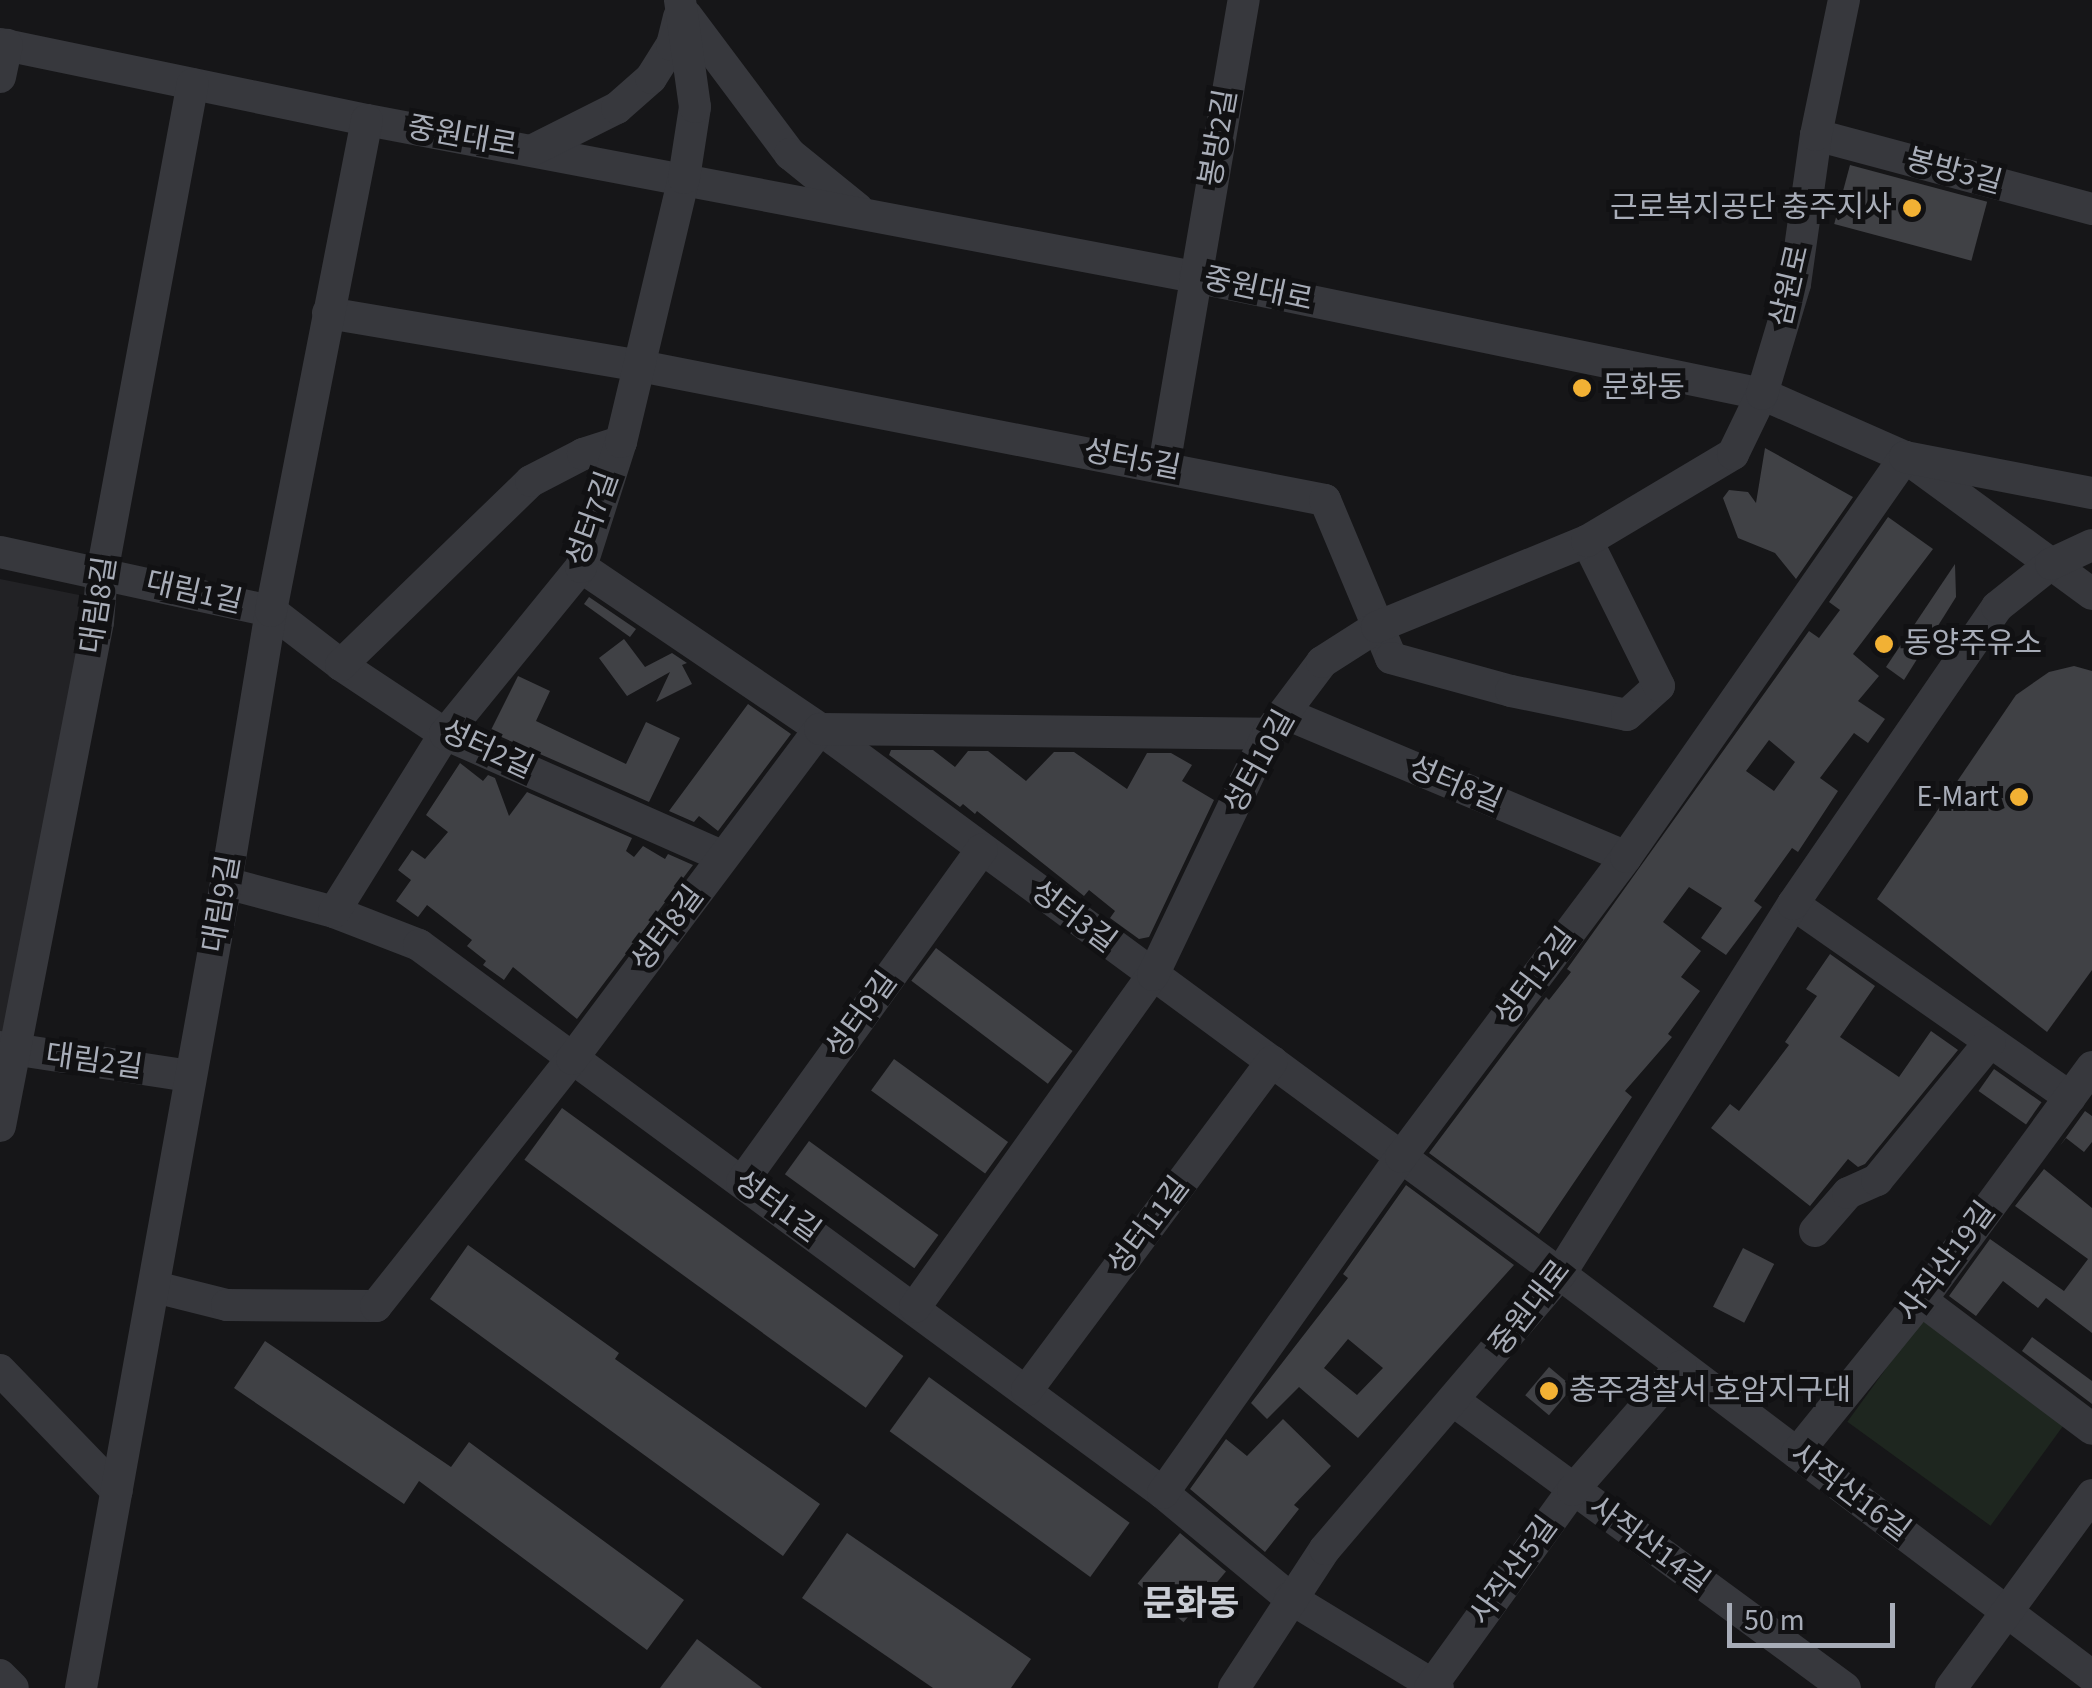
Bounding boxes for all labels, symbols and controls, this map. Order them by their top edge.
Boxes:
street label: 봉방2길 [1193,87,1245,189]
street label: 중원대로 [405,110,519,164]
street label: 봉방3길 [1902,142,2006,202]
place label: 근로복지공단 충주지사 [1610,190,1892,226]
marker: 근로복지공단 충주지사 [1901,197,1923,219]
street label: 삼원로 [1763,242,1817,330]
street label: 중원대로 [1200,261,1316,319]
place label: 문화동 [1602,370,1685,406]
marker: 문화동 [1571,377,1593,399]
street label: 성터5길 [1081,433,1183,487]
street label: 성터7길 [559,467,627,571]
street label: 대림8길 [74,554,124,656]
street label: 대림1길 [142,564,246,622]
place label: 동양주유소 [1904,626,2042,662]
marker: 동양주유소 [1873,633,1895,655]
street label: 성터10길 [1217,704,1303,820]
street label: 성터2길 [435,713,539,787]
street label: 성터8길 [1403,749,1507,821]
place label: E-Mart [1916,779,1999,815]
marker: E-Mart [2008,786,2030,808]
street label: 대림9길 [196,853,248,955]
street label: 성터3길 [1023,873,1123,961]
street label: 성터8길 [624,879,712,979]
street label: 성터12길 [1488,921,1584,1033]
street label: 성터9길 [819,965,905,1065]
street label: 대림2길 [43,1037,145,1087]
street label: 성터1길 [727,1164,827,1250]
street label: 성터11길 [1101,1170,1197,1282]
street label: 사직산19길 [1890,1195,2004,1329]
street label: 중원대로 [1482,1253,1578,1363]
place label: 충주경찰서 호암지구대 [1569,1373,1851,1409]
marker: 충주경찰서 호암지구대 [1538,1380,1560,1402]
street label: 사직산16길 [1783,1436,1917,1550]
street label: 사직산14길 [1582,1489,1716,1601]
street label: 사직산5길 [1463,1510,1565,1632]
district label: 문화동 [1143,1583,1239,1625]
scale bar [1732,1583,1900,1645]
text: 50 m [1744,1599,1805,1642]

